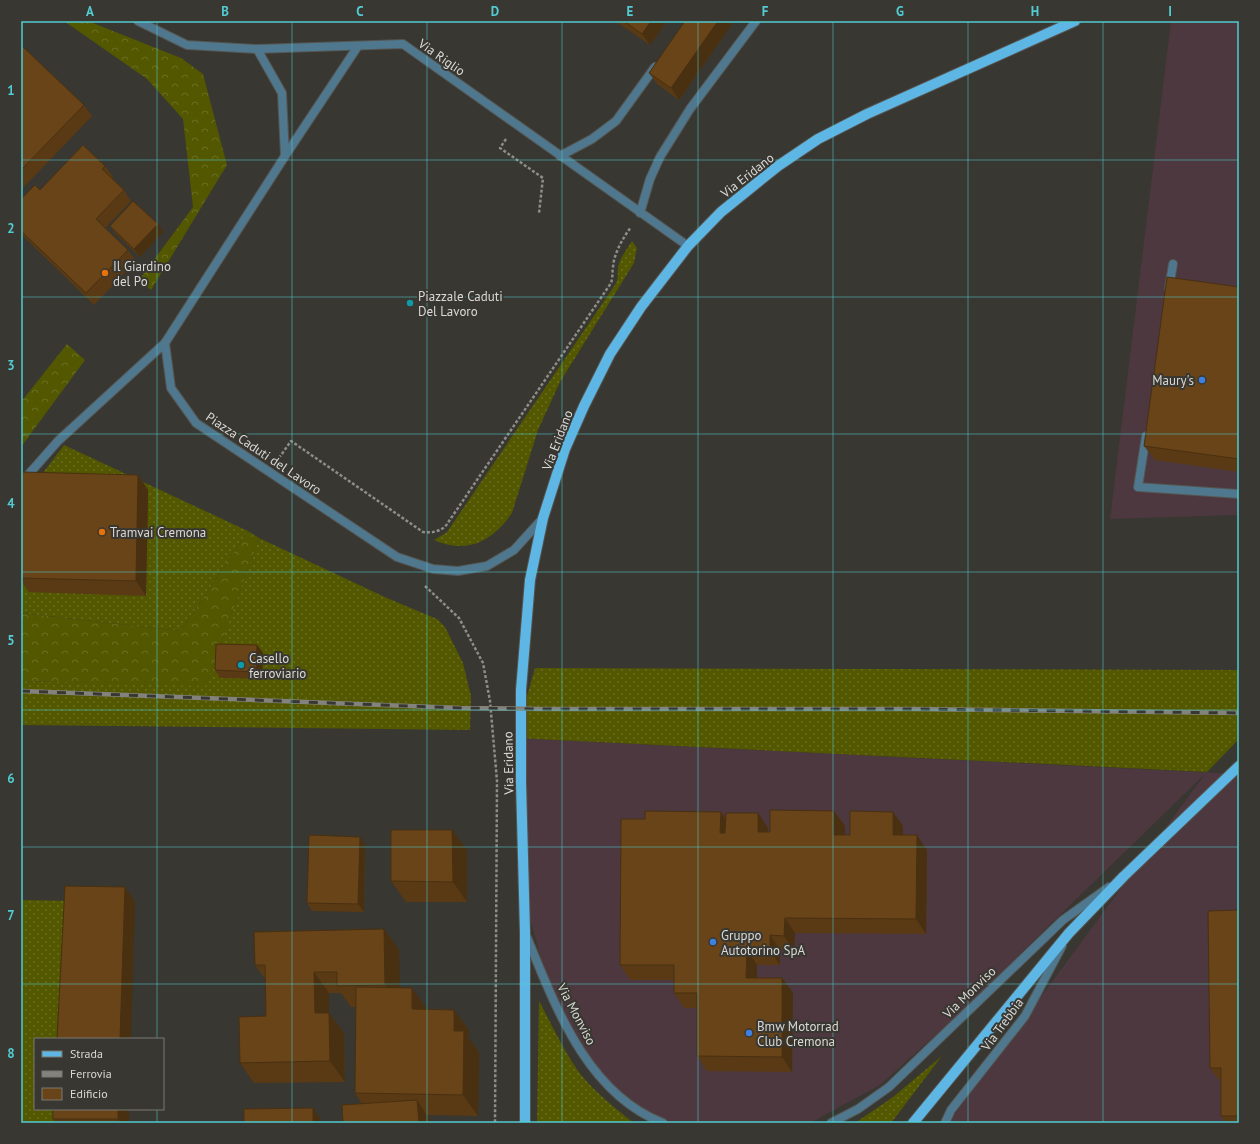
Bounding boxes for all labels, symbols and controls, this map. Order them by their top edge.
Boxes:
text: A [86,3,94,20]
text: B [221,3,229,20]
text: C [356,3,364,20]
text: D [491,3,499,20]
text: E [627,3,634,20]
text: F [762,3,769,20]
text: G [896,3,904,20]
text: H [1031,3,1039,20]
text: I [1168,3,1172,20]
street label: Via Riglio [414,35,468,80]
text: 1 [7,82,15,99]
street label: Via Eridano [716,149,777,202]
text: 2 [7,220,15,237]
place label: Il Giardino del Po [113,258,171,290]
marker: Il Giardino del Po [100,268,110,278]
place label: Piazzale Caduti Del Lavoro [418,288,503,320]
marker: Piazzale Caduti Del Lavoro [405,298,415,308]
text: 3 [7,357,15,374]
place label: Maury's [1152,372,1194,389]
marker: Maury's [1197,375,1207,385]
street label: Piazza Caduti del Lavoro [203,408,325,499]
street label: Via Eridano [538,408,577,474]
text: 4 [7,495,15,512]
place label: Tramvai Cremona [110,524,206,541]
marker: Tramvai Cremona [97,527,107,537]
text: 5 [7,632,15,649]
place label: Casello ferroviario [249,650,306,682]
marker: Casello ferroviario [236,660,246,670]
street label: Via Eridano [499,731,518,796]
text: 6 [7,770,15,787]
text: 7 [7,907,15,924]
place label: Gruppo Autotorino SpA [721,927,805,959]
marker: Gruppo Autotorino SpA [708,937,718,947]
street label: Via Monviso [939,963,999,1023]
street label: Via Monviso [553,980,600,1048]
street label: Via Trebbia [977,995,1027,1055]
place label: Bmw Motorrad Club Cremona [757,1018,839,1050]
marker: Bmw Motorrad Club Cremona [744,1028,754,1038]
legend [34,1038,164,1110]
text: 8 [7,1045,15,1062]
text: Strada [70,1046,103,1061]
text: Ferrovia [70,1066,112,1081]
text: Edificio [70,1086,108,1101]

